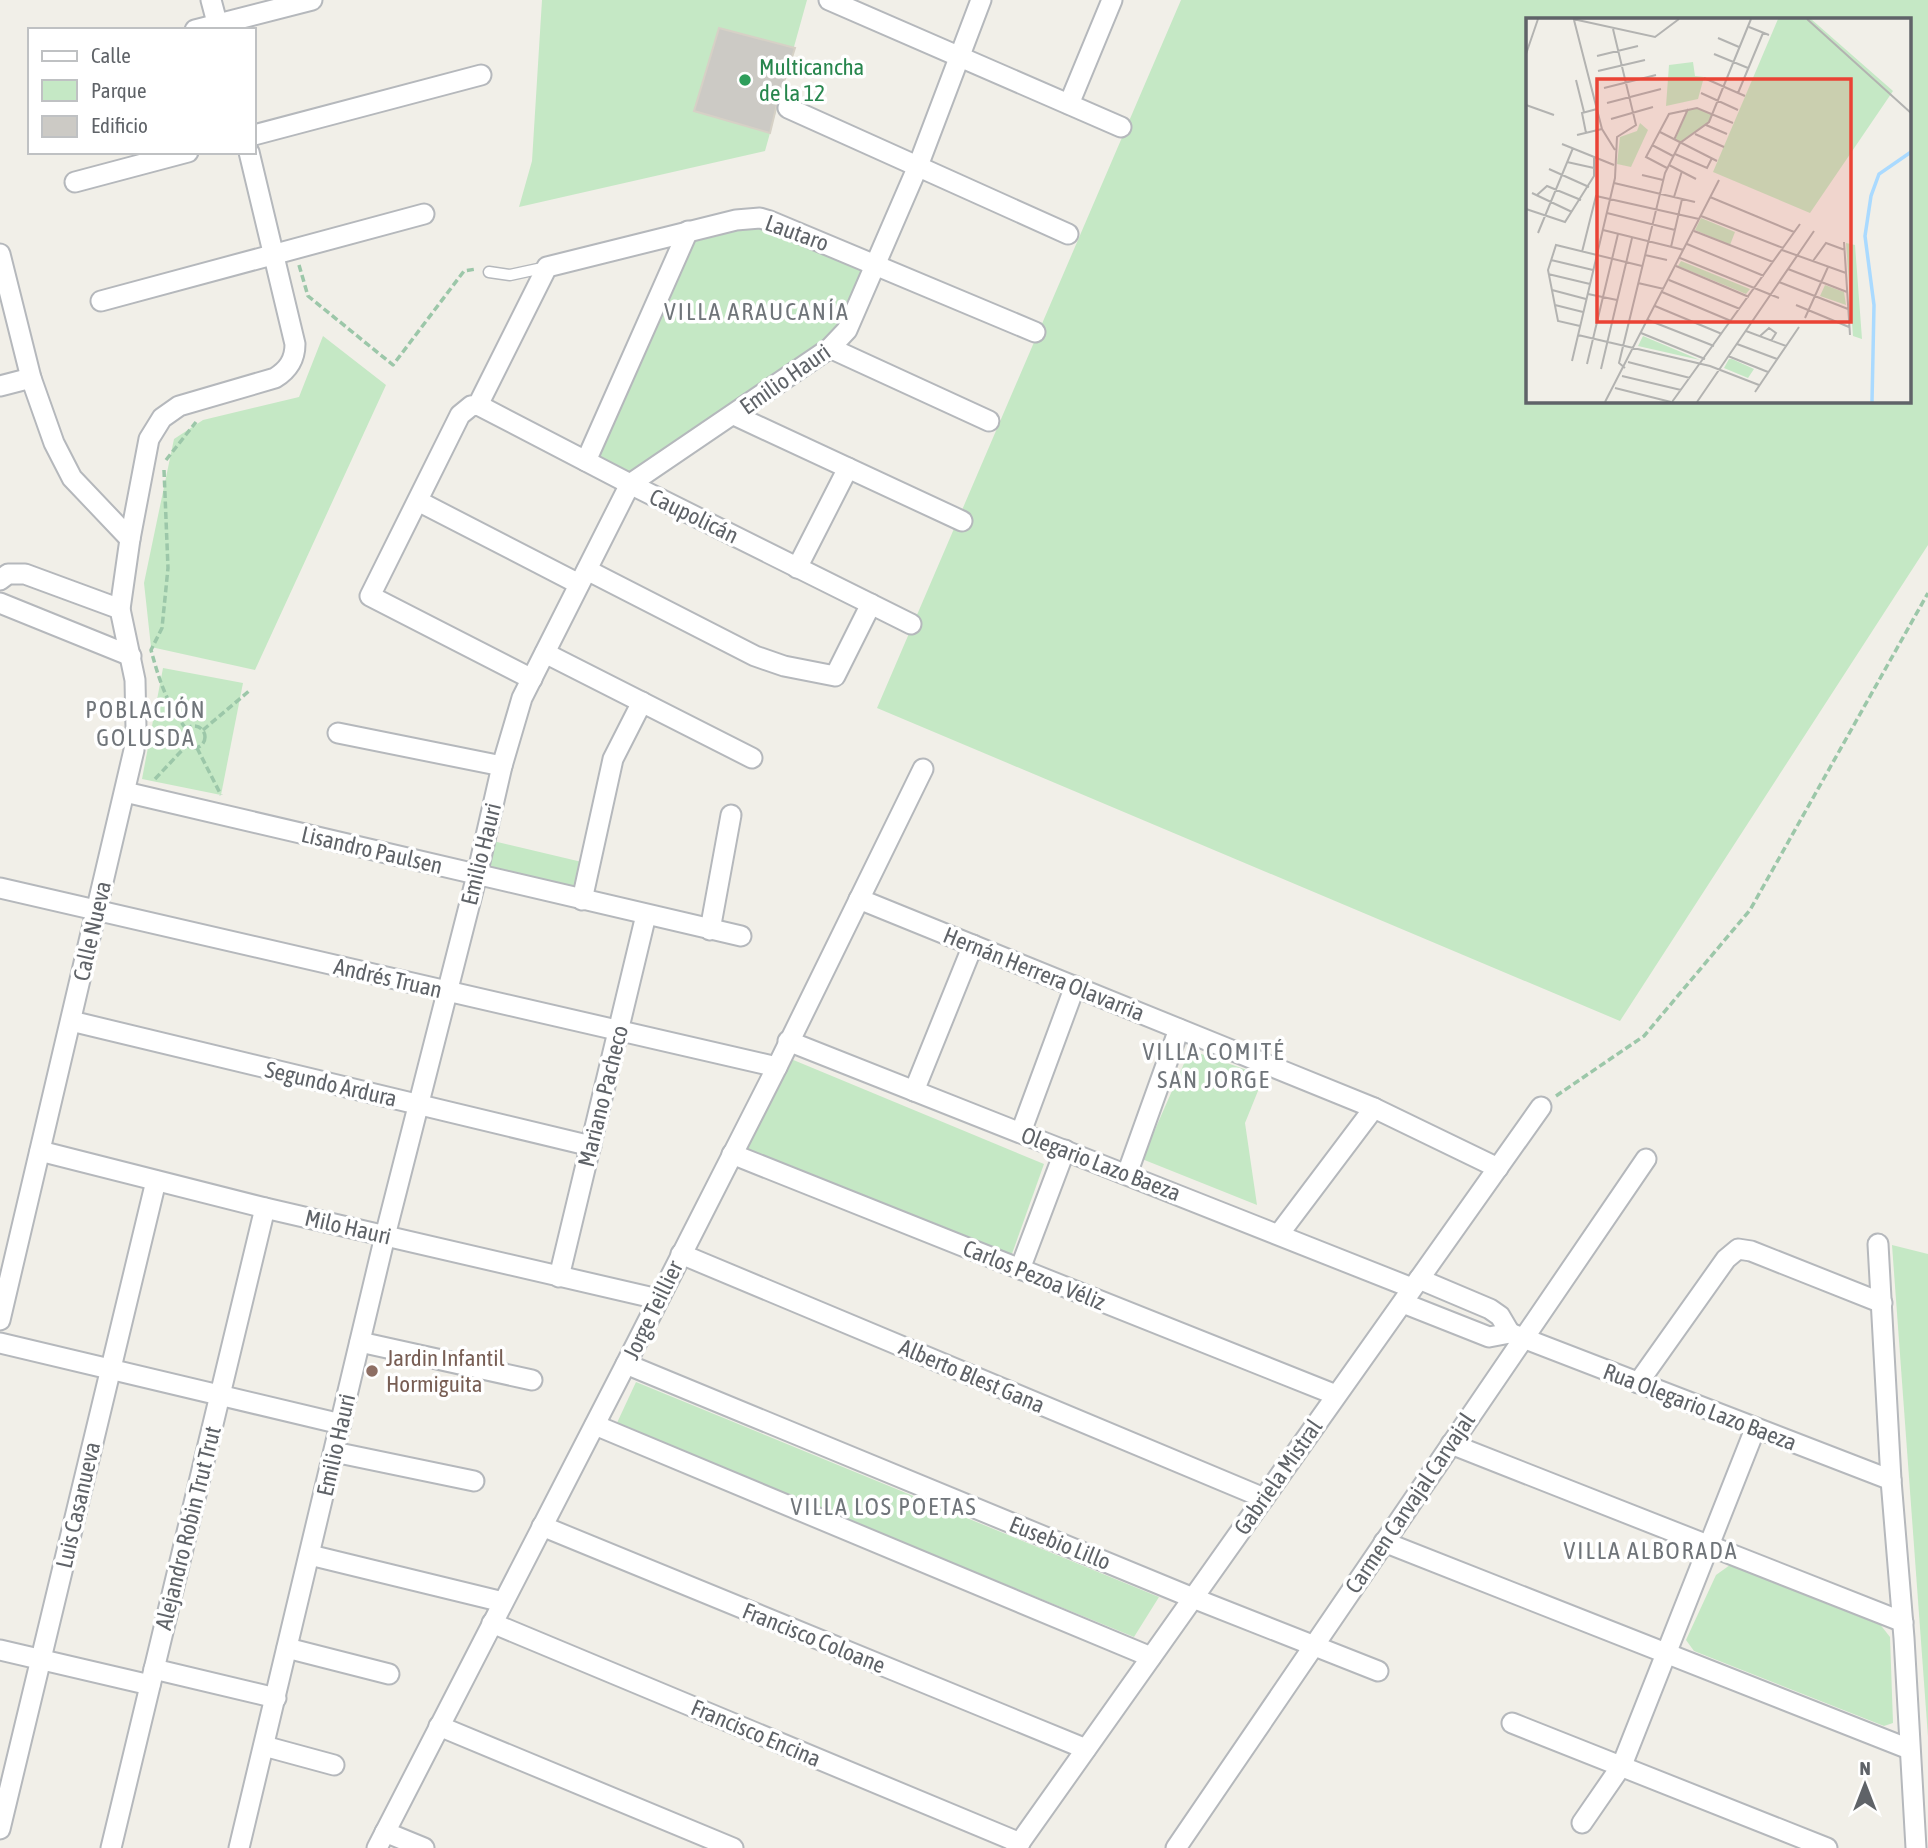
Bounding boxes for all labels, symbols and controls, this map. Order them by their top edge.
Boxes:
inset map [1526,18,1910,402]
legend [28,28,256,154]
text: Calle [91,43,131,67]
place label: Multicancha de la 12 [759,54,864,106]
marker: Multicancha de la 12 [737,72,753,88]
text: Parque [91,78,146,102]
text: Edificio [91,113,148,137]
street label: Lautaro [762,210,832,256]
district label: VILLA ARAUCANÍA [664,298,850,325]
street label: Emilio Hauri [735,338,835,420]
street label: Caupolicán [645,483,743,549]
district label: POBLACIÓN GOLUSDA [85,696,207,751]
street label: Emilio Hauri [456,800,506,908]
street label: Lisandro Paulsen [299,821,445,879]
street label: Calle Nueva [68,879,116,983]
street label: Hernán Herrera Olavarria [940,922,1148,1026]
street label: Andrés Truan [331,953,445,1003]
street label: Mariano Pacheco [573,1023,633,1169]
district label: VILLA COMITÉ SAN JORGE [1143,1038,1285,1093]
street label: Segundo Ardura [263,1056,399,1112]
street label: Olegario Lazo Baeza [1018,1122,1184,1206]
street label: Milo Hauri [302,1204,394,1250]
street label: Carlos Pezoa Véliz [959,1235,1109,1315]
street label: Jorge Teillier [618,1255,689,1364]
street label: Alberto Blest Gana [895,1334,1049,1418]
place label: Jardin Infantil Hormiguita [386,1345,505,1397]
street label: Rua Olegario Lazo Baeza [1600,1358,1800,1456]
marker: Jardin Infantil Hormiguita [364,1363,380,1379]
street label: Emilio Hauri [312,1391,360,1499]
street label: Carmen Carvajal Carvajal [1340,1408,1480,1598]
street label: Gabriela Mistral [1229,1414,1327,1540]
street label: Alejandro Robin Trut Trut [150,1424,226,1632]
street label: Luis Casanueva [51,1439,105,1571]
district label: VILLA LOS POETAS [790,1493,978,1520]
street label: Eusebio Lillo [1006,1511,1114,1575]
district label: VILLA ALBORADA [1564,1537,1738,1564]
street label: Francisco Coloane [739,1598,889,1678]
street label: Francisco Encina [687,1694,825,1772]
north arrow [1830,1750,1900,1820]
text: N [1859,1757,1871,1779]

